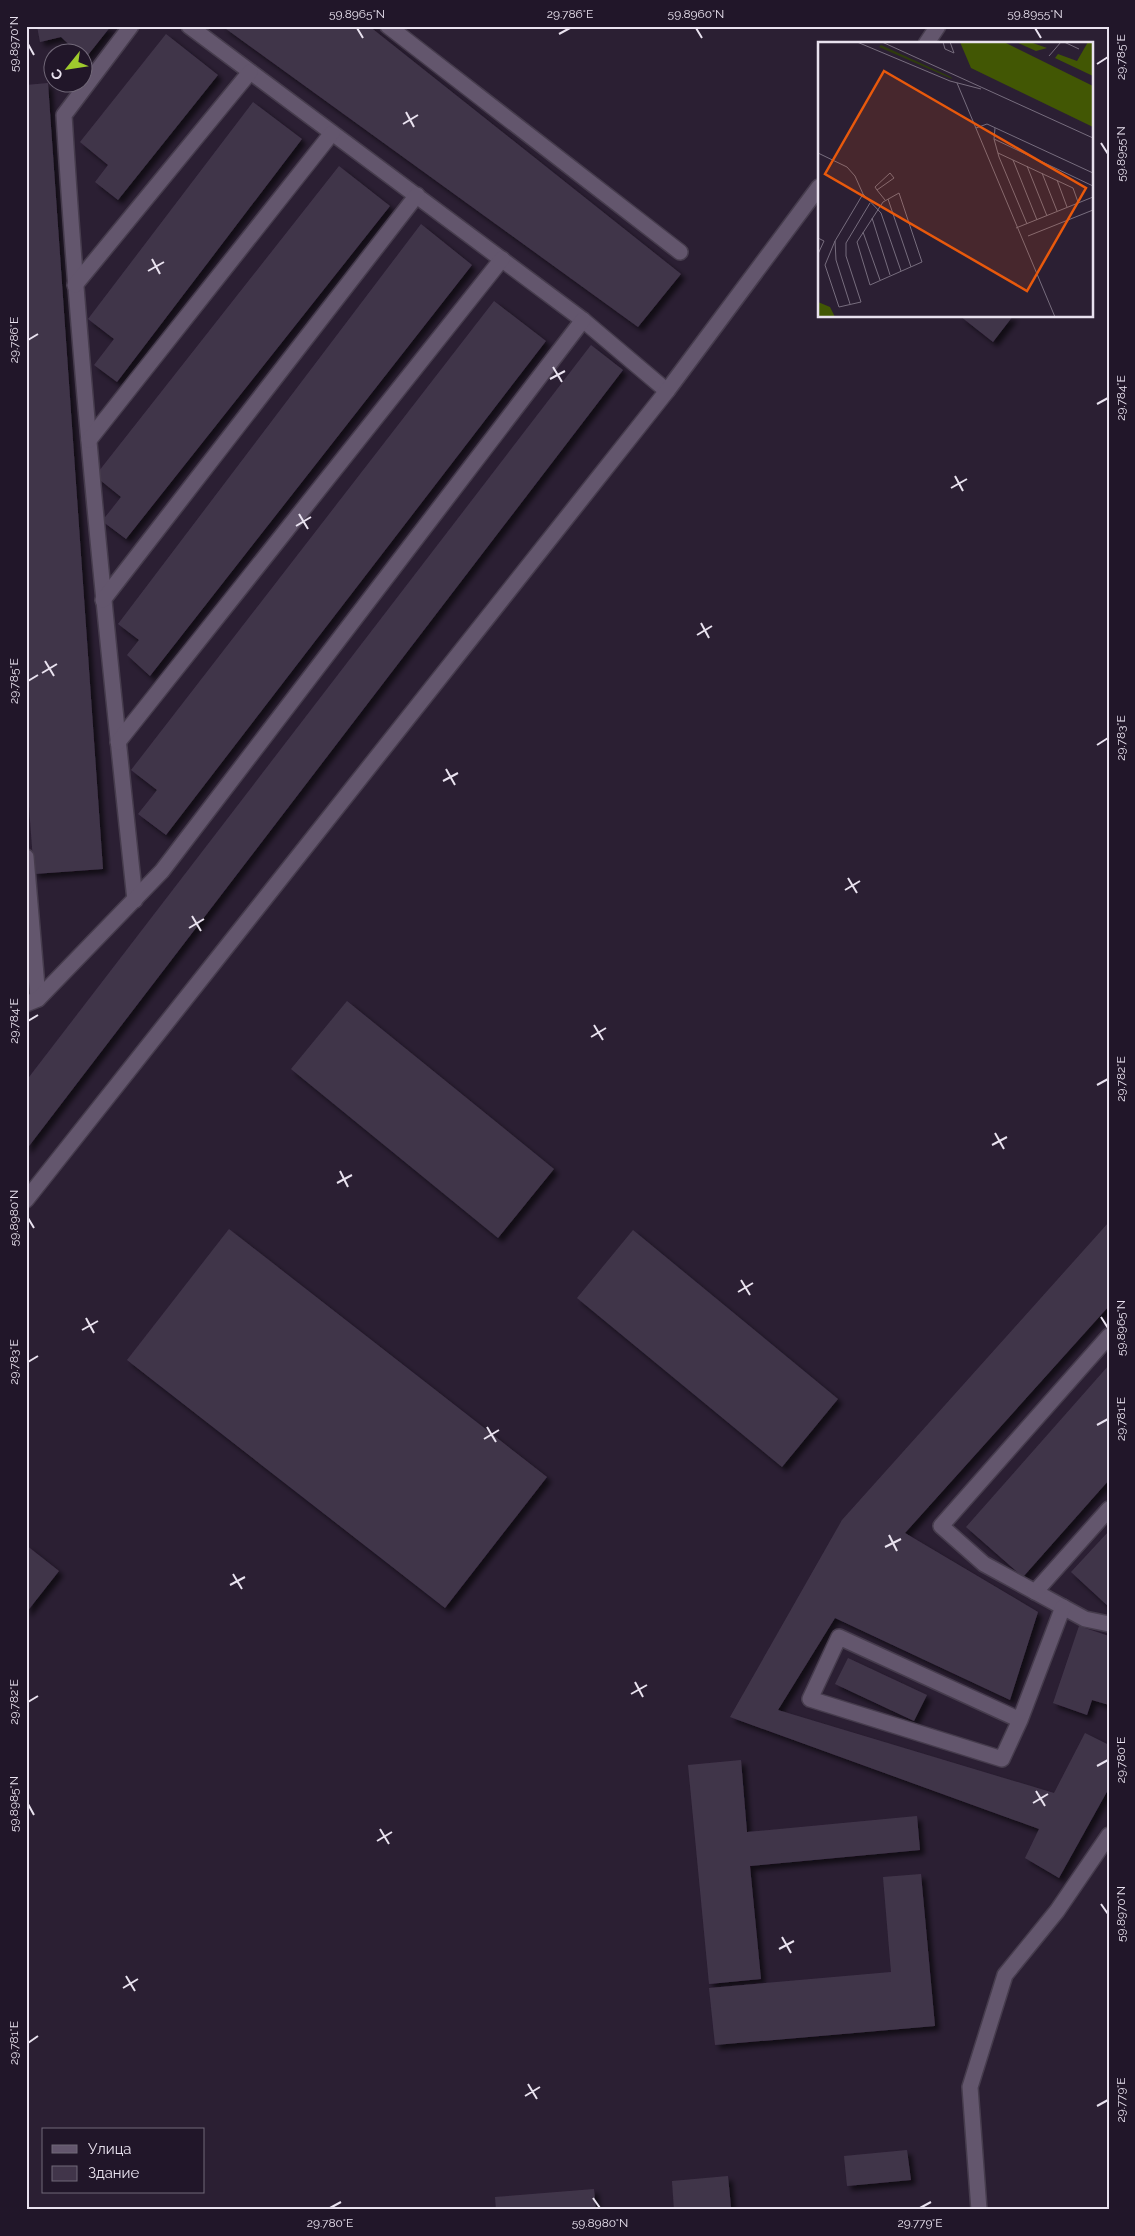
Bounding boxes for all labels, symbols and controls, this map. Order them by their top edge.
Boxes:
text: 59.8965°N [329,7,385,21]
text: 29.786°E [547,7,593,21]
text: 59.8960°N [668,7,724,21]
text: 59.8955°N [1007,7,1063,21]
text: 59.8970°N [7,16,21,72]
text: 29.785°E [1114,34,1128,80]
north arrow [42,42,92,92]
inset map [818,42,1092,318]
text: С [47,66,66,83]
text: 59.8955°N [1114,126,1128,182]
text: 29.786°E [7,317,21,363]
text: 29.784°E [1114,375,1128,421]
text: 29.785°E [7,658,21,704]
text: 29.783°E [1114,715,1128,761]
text: 29.784°E [7,998,21,1044]
text: 29.782°E [1114,1056,1128,1102]
text: 59.8980°N [7,1190,21,1246]
text: 59.8965°N [1114,1300,1128,1356]
text: 29.783°E [7,1339,21,1385]
text: 29.781°E [1114,1397,1128,1441]
text: 29.782°E [7,1679,21,1725]
text: 29.780°E [1114,1737,1128,1783]
text: 59.8985°N [7,1776,21,1832]
text: 59.8970°N [1114,1886,1128,1942]
text: 29.781°E [7,2021,21,2065]
text: 29.779°E [1114,2077,1128,2123]
legend [42,2128,205,2194]
text: Улица [88,2140,132,2158]
text: Здание [88,2164,140,2182]
text: 29.780°E [307,2216,353,2230]
text: 59.8980°N [572,2216,628,2230]
text: 29.779°E [897,2216,943,2230]

